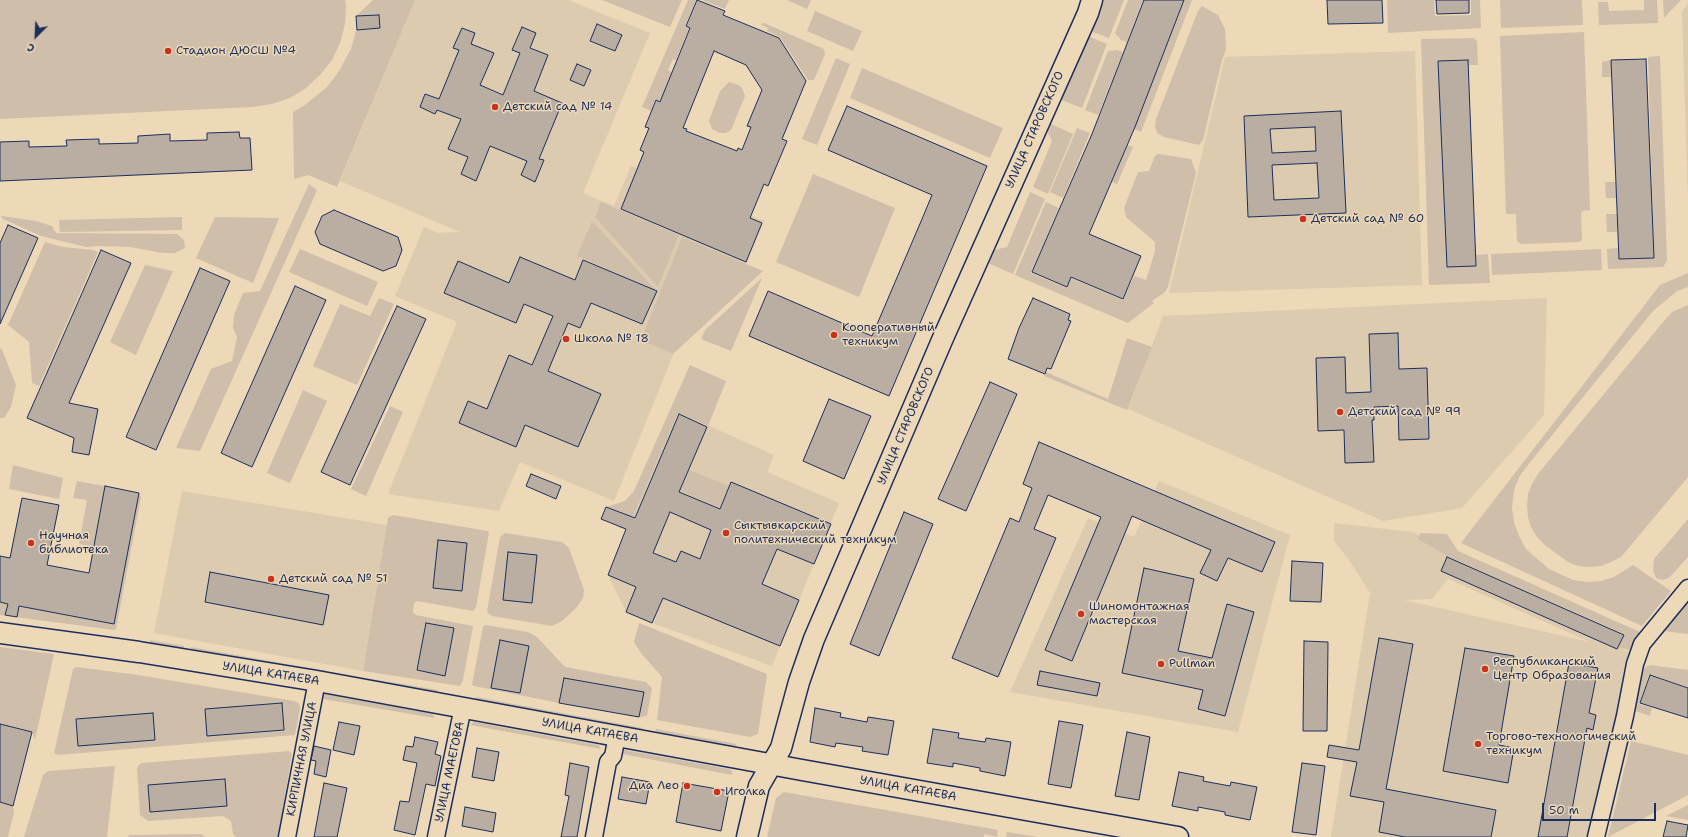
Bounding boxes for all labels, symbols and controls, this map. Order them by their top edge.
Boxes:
north arrow [16,16,56,56]
text: С [25,39,37,56]
place label: Стадион ДЮСШ №4 [176,44,296,58]
marker: Стадион ДЮСШ №4 [163,46,173,56]
street label: УЛИЦА СТАРОВСКОГО [1003,69,1067,191]
place label: Детский сад № 14 [503,100,613,114]
marker: Детский сад № 14 [490,102,500,112]
place label: Детский сад № 60 [1311,212,1424,226]
marker: Детский сад № 60 [1298,214,1308,224]
place label: Кооперативный техникум [842,321,935,349]
marker: Кооперативный техникум [829,330,839,340]
place label: Школа № 18 [574,332,649,346]
marker: Школа № 18 [561,334,571,344]
street label: УЛИЦА СТАРОВСКОГО [875,365,937,487]
place label: Детский сад № 99 [1348,405,1461,419]
marker: Детский сад № 99 [1335,407,1345,417]
place label: Сыктывкарский политехнический техникум [734,519,896,547]
marker: Сыктывкарский политехнический техникум [721,528,731,538]
place label: Научная библиотека [39,529,109,557]
marker: Научная библиотека [26,538,36,548]
place label: Детский сад № 51 [279,572,387,586]
marker: Детский сад № 51 [266,574,276,584]
place label: Шиномонтажная мастерская [1089,600,1189,628]
marker: Шиномонтажная мастерская [1076,609,1086,619]
place label: Республиканский Центр Образования [1493,655,1611,683]
place label: Pullman [1169,657,1215,671]
street label: УЛИЦА КАТАЕВА [221,659,321,689]
marker: Pullman [1156,659,1166,669]
marker: Республиканский Центр Образования [1480,664,1490,674]
street label: КИРПИЧНАЯ УЛИЦА [284,701,320,817]
street label: УЛИЦА КАТАЕВА [540,715,640,747]
street label: УЛИЦА МАЕГОВА [432,720,468,824]
place label: Торгово-технологический техникум [1486,730,1636,758]
marker: Торгово-технологический техникум [1473,739,1483,749]
street label: УЛИЦА КАТАЕВА [858,773,958,805]
place label: Диа Лео [629,779,679,793]
marker: Диа Лео [682,781,692,791]
place label: Иголка [725,785,766,799]
marker: Иголка [712,787,722,797]
scale bar [1544,795,1658,821]
text: 50 m [1549,802,1579,818]

